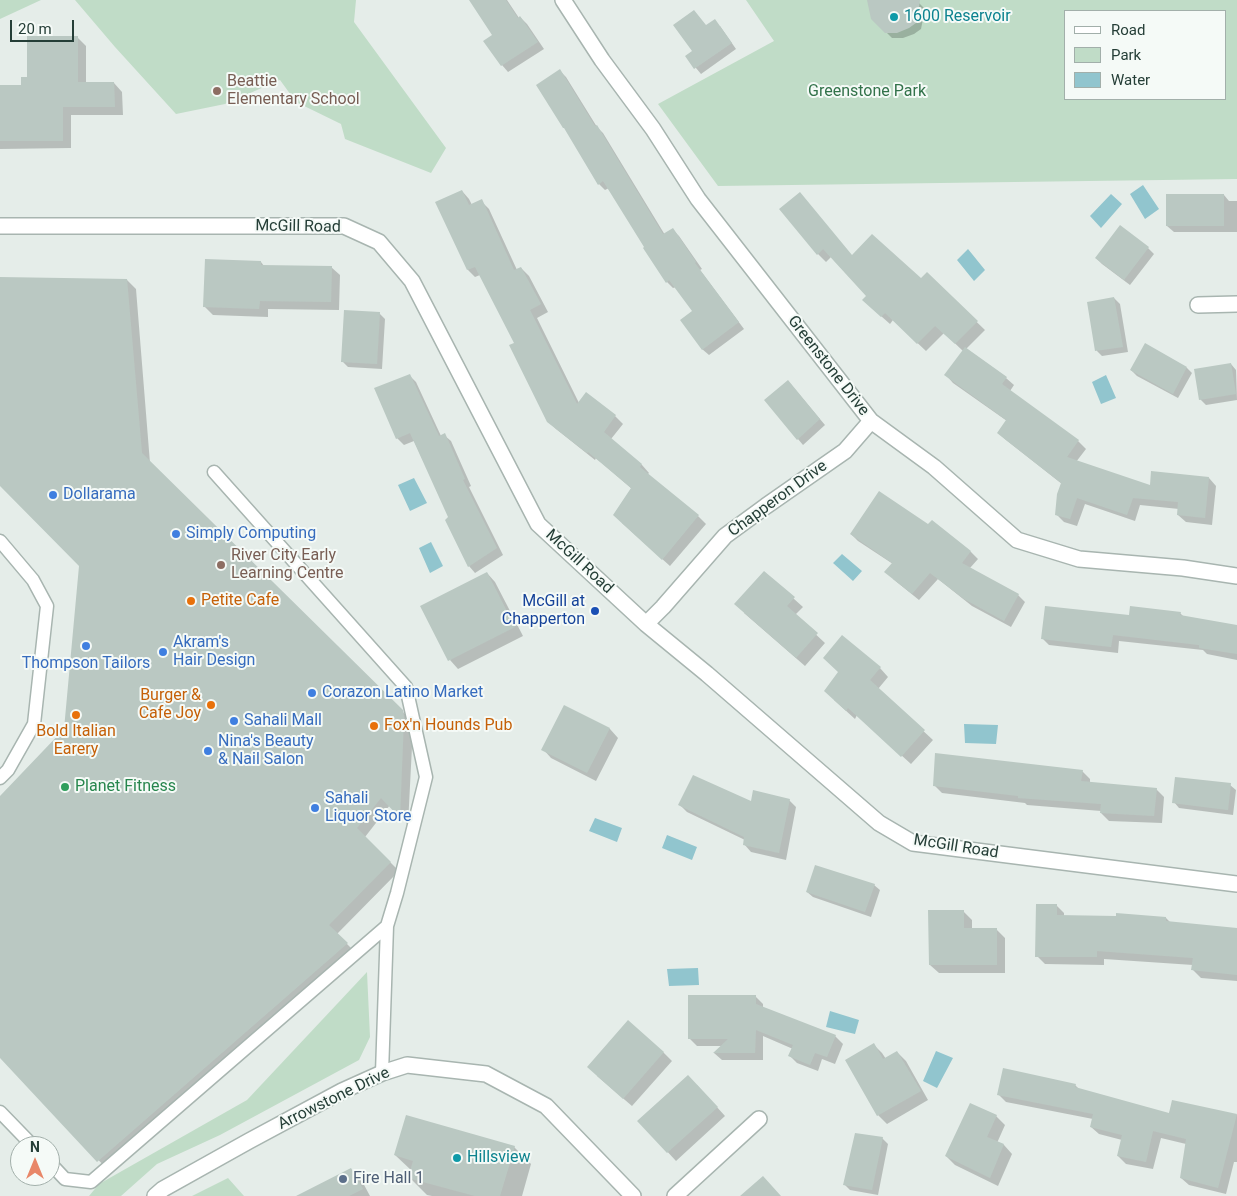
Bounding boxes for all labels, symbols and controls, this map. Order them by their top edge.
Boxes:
place label: 1600 Reservoir [904,7,1011,27]
scale bar [12,10,76,42]
legend [1064,10,1227,100]
marker: 1600 Reservoir [888,11,900,23]
text: 20 m [18,20,52,38]
text: Road [1111,21,1145,39]
text: Park [1111,46,1141,64]
text: Water [1111,71,1150,89]
place label: Beattie Elementary School [227,72,360,110]
park label: Greenstone Park [808,82,926,102]
marker: Beattie Elementary School [211,85,223,97]
street label: McGill Road [255,217,341,237]
street label: Greenstone Drive [783,312,873,420]
street label: Chapperon Drive [725,457,831,541]
place label: Dollarama [63,485,136,505]
marker: Dollarama [47,489,59,501]
place label: Simply Computing [186,524,316,544]
street label: McGill Road [541,526,617,598]
marker: Simply Computing [170,528,182,540]
place label: River City Early Learning Centre [231,546,343,584]
marker: River City Early Learning Centre [215,559,227,571]
place label: Petite Cafe [201,591,279,611]
place label: McGill at Chapperton [502,592,585,630]
marker: Petite Cafe [185,595,197,607]
marker: McGill at Chapperton [589,605,601,617]
place label: Akram's Hair Design [173,633,255,671]
marker: Thompson Tailors [80,640,92,652]
marker: Akram's Hair Design [157,646,169,658]
place label: Thompson Tailors [22,654,150,674]
place label: Corazon Latino Market [322,683,483,703]
place label: Burger & Cafe Joy [139,686,201,724]
marker: Corazon Latino Market [306,687,318,699]
marker: Burger & Cafe Joy [205,699,217,711]
marker: Bold Italian Earery [70,709,82,721]
place label: Sahali Mall [244,711,322,731]
marker: Sahali Mall [228,715,240,727]
place label: Fox'n Hounds Pub [384,716,512,736]
marker: Fox'n Hounds Pub [368,720,380,732]
place label: Bold Italian Earery [36,722,116,760]
place label: Nina's Beauty & Nail Salon [218,732,314,770]
marker: Nina's Beauty & Nail Salon [202,745,214,757]
place label: Planet Fitness [75,777,176,797]
marker: Planet Fitness [59,781,71,793]
place label: Sahali Liquor Store [325,789,411,827]
marker: Sahali Liquor Store [309,802,321,814]
street label: McGill Road [912,831,1000,863]
street label: Arrowstone Drive [275,1064,393,1134]
north arrow [10,1136,60,1186]
text: N [30,1139,40,1155]
place label: Hillsview [467,1148,530,1168]
marker: Hillsview [451,1152,463,1164]
place label: Fire Hall 1 [353,1169,424,1189]
marker: Fire Hall 1 [337,1173,349,1185]

